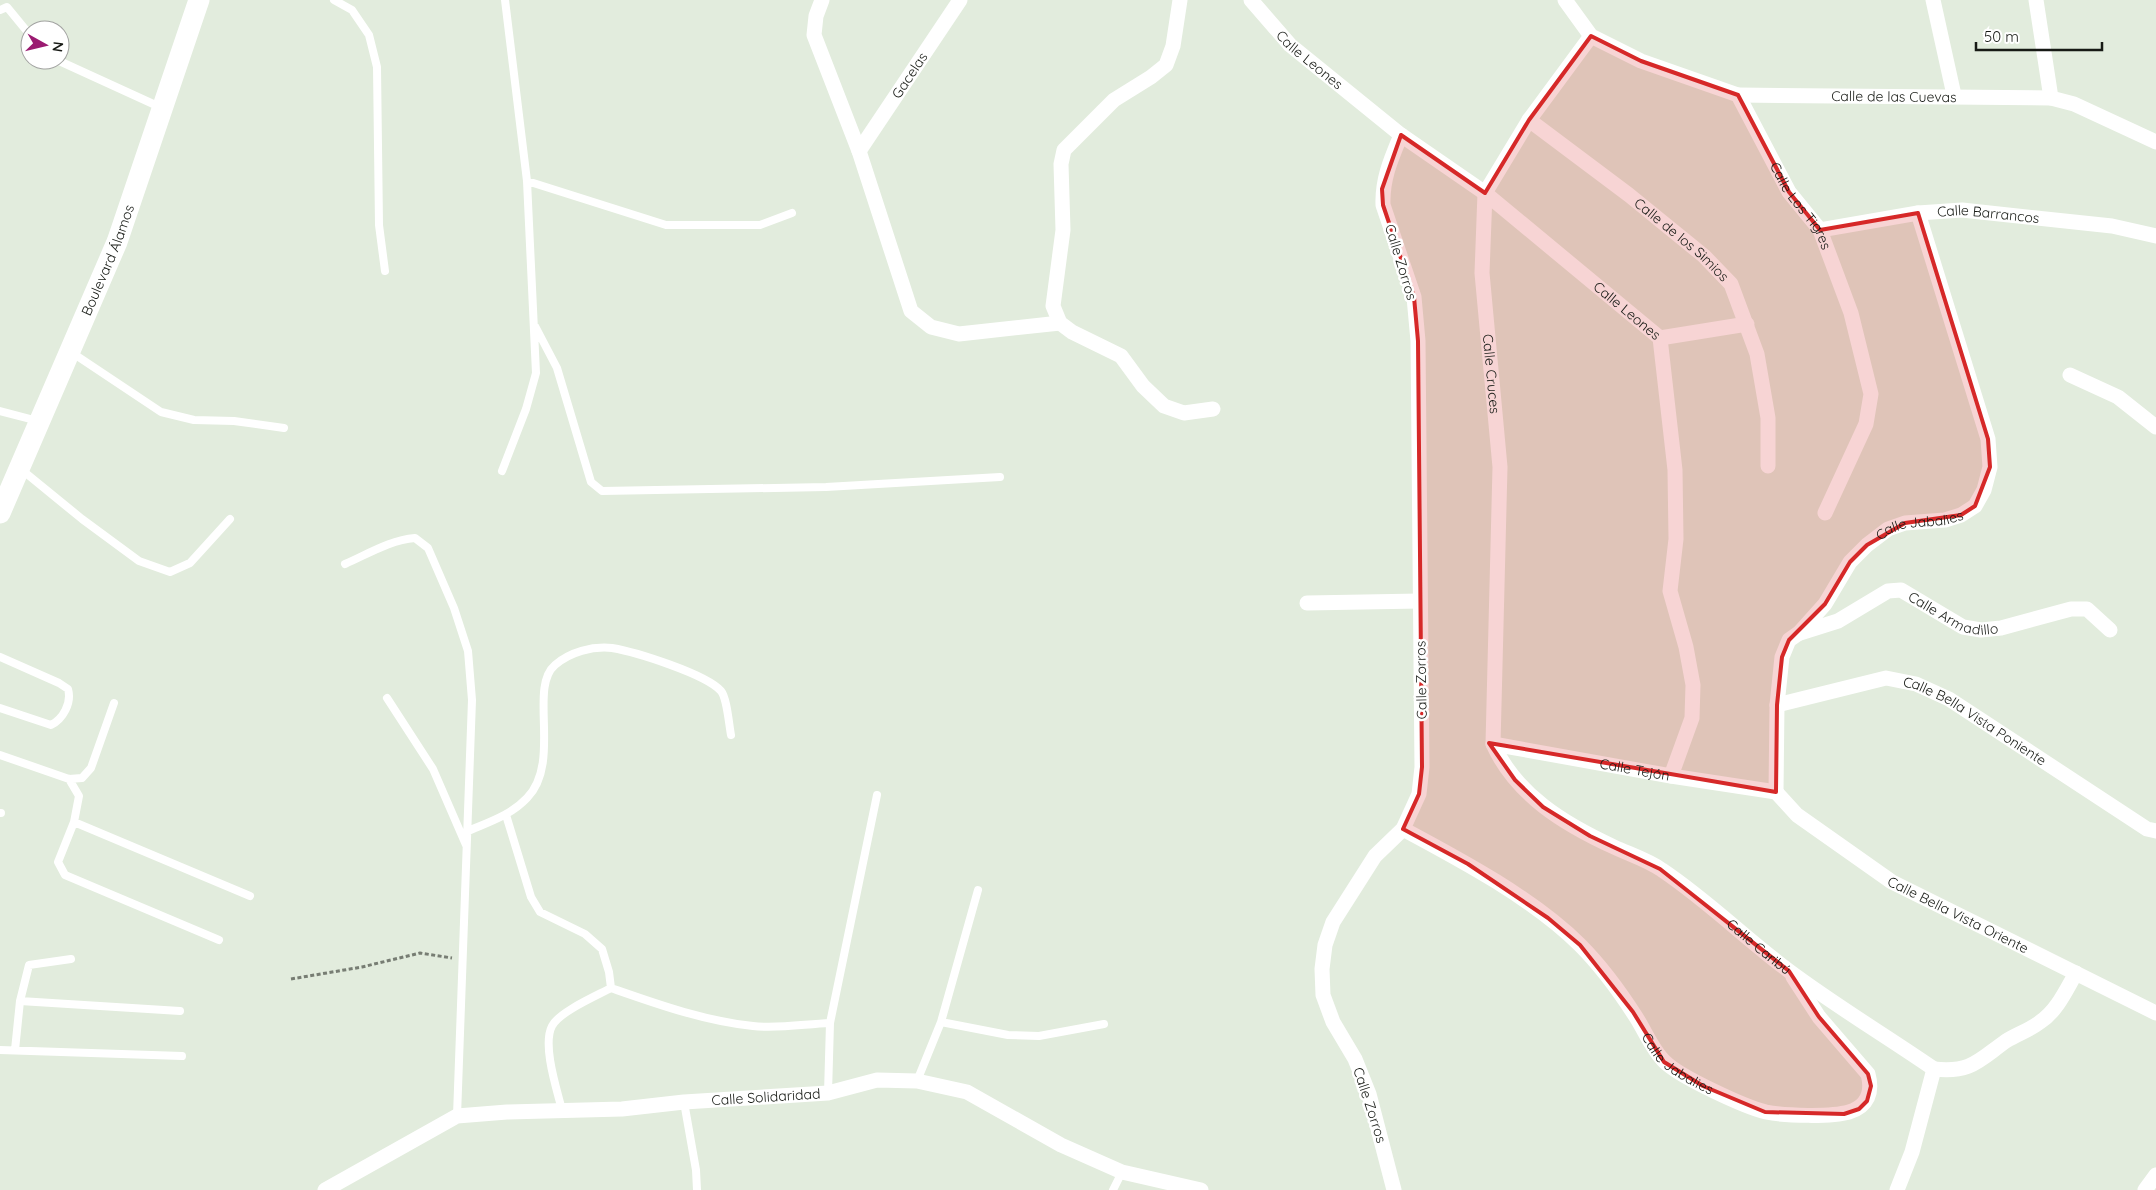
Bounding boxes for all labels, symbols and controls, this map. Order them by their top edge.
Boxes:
north arrow [20,20,70,70]
scale bar [1976,20,2102,52]
street label: Calle Leones [1272,27,1347,93]
text: 50 m [1984,27,2019,46]
text: N [48,40,68,53]
street label: Gacelas [888,49,932,102]
street label: Calle de las Cuevas [1831,87,1957,106]
street label: Calle Los Tigres [1766,159,1836,252]
street label: Calle de los Simios [1630,194,1733,285]
street label: Calle Barrancos [1936,201,2040,227]
street label: Boulevard Álamos [77,202,138,318]
street label: Calle Zorros [1381,222,1421,302]
street label: Calle Leones [1590,278,1664,344]
street label: Calle Cruces [1479,333,1504,415]
street label: Calle Jabalies [1872,506,1966,544]
street label: Calle Armadillo [1905,587,1999,639]
street label: Calle Zorros [1411,641,1431,719]
street label: Calle Bella Vista Poniente [1902,673,2050,770]
street label: Calle Tejón [1598,754,1671,785]
street label: Calle Bella Vista Oriente [1884,872,2032,957]
street label: Calle Caribú [1723,915,1795,978]
street label: Calle Jabalies [1638,1029,1716,1098]
street label: Calle Zorros [1349,1065,1391,1145]
street label: Calle Solidaridad [711,1084,821,1109]

